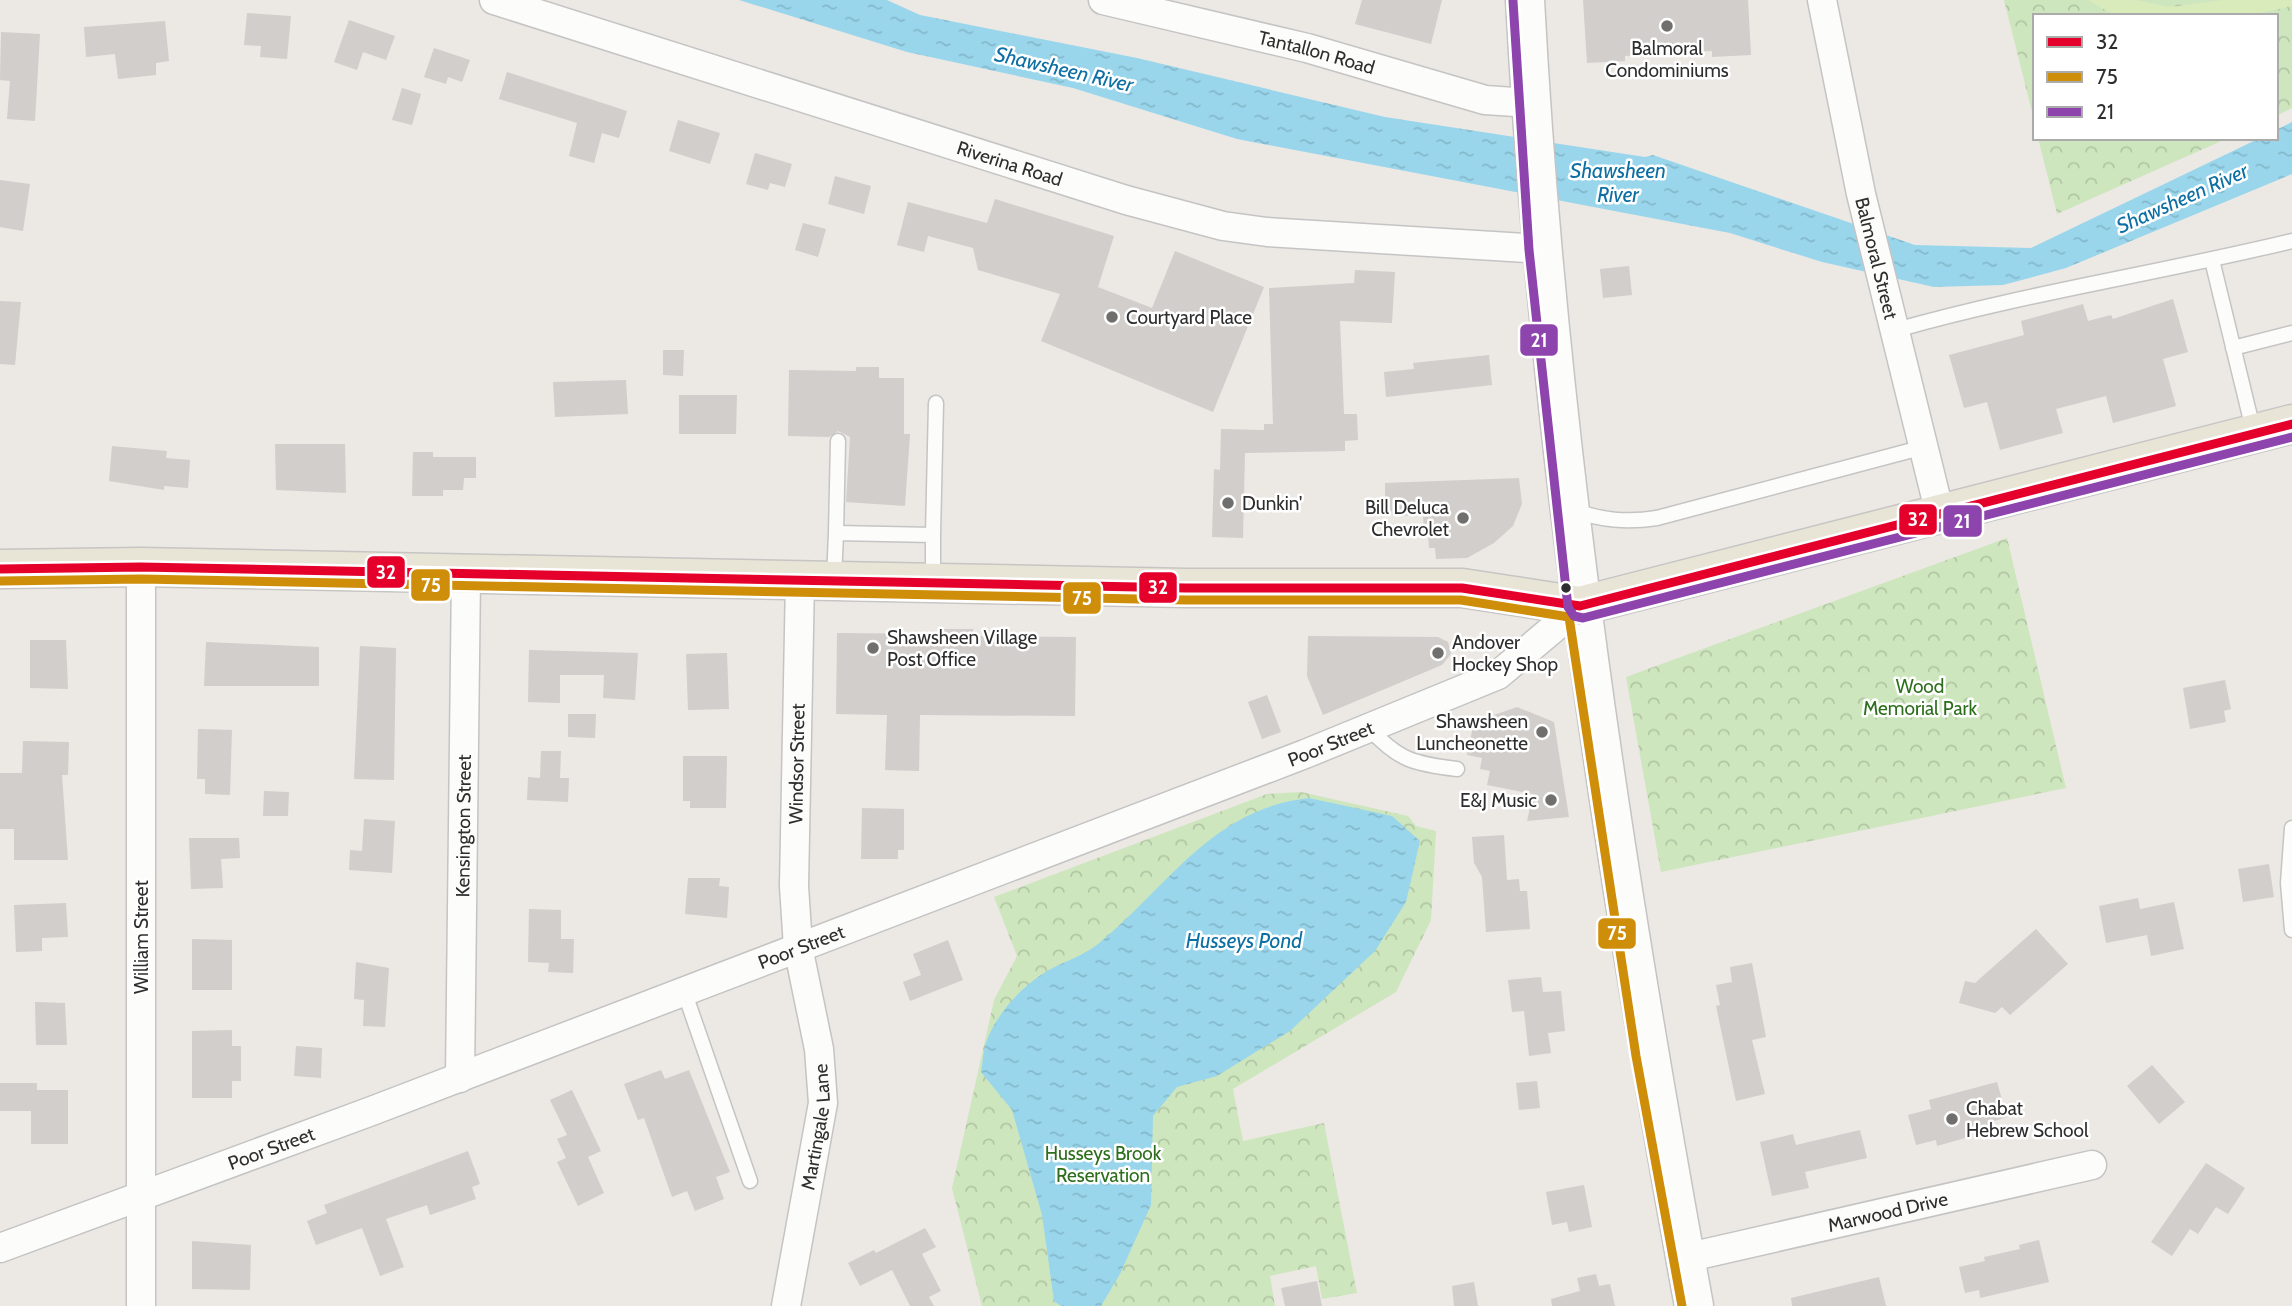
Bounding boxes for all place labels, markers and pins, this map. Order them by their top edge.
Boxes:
marker: Balmoral Condominiums [1659,18,1675,34]
place label: Balmoral Condominiums [1605,37,1729,82]
place label: Courtyard Place [1126,306,1252,329]
marker: Courtyard Place [1104,309,1120,325]
place label: Dunkin' [1242,492,1302,515]
marker: Dunkin' [1220,495,1236,511]
place label: Bill Deluca Chevrolet [1365,496,1450,541]
marker: Bill Deluca Chevrolet [1455,510,1471,526]
unlabelled marker [1559,581,1573,595]
place label: Shawsheen Village Post Office [887,626,1037,671]
place label: Andover Hockey Shop [1452,631,1558,676]
marker: Shawsheen Village Post Office [865,640,881,656]
marker: Andover Hockey Shop [1430,645,1446,661]
place label: Shawsheen Luncheonette [1416,710,1528,755]
marker: Shawsheen Luncheonette [1534,724,1550,740]
place label: E&J Music [1460,789,1537,812]
marker: E&J Music [1543,792,1559,808]
place label: Chabat Hebrew School [1966,1097,2089,1142]
marker: Chabat Hebrew School [1944,1111,1960,1127]

